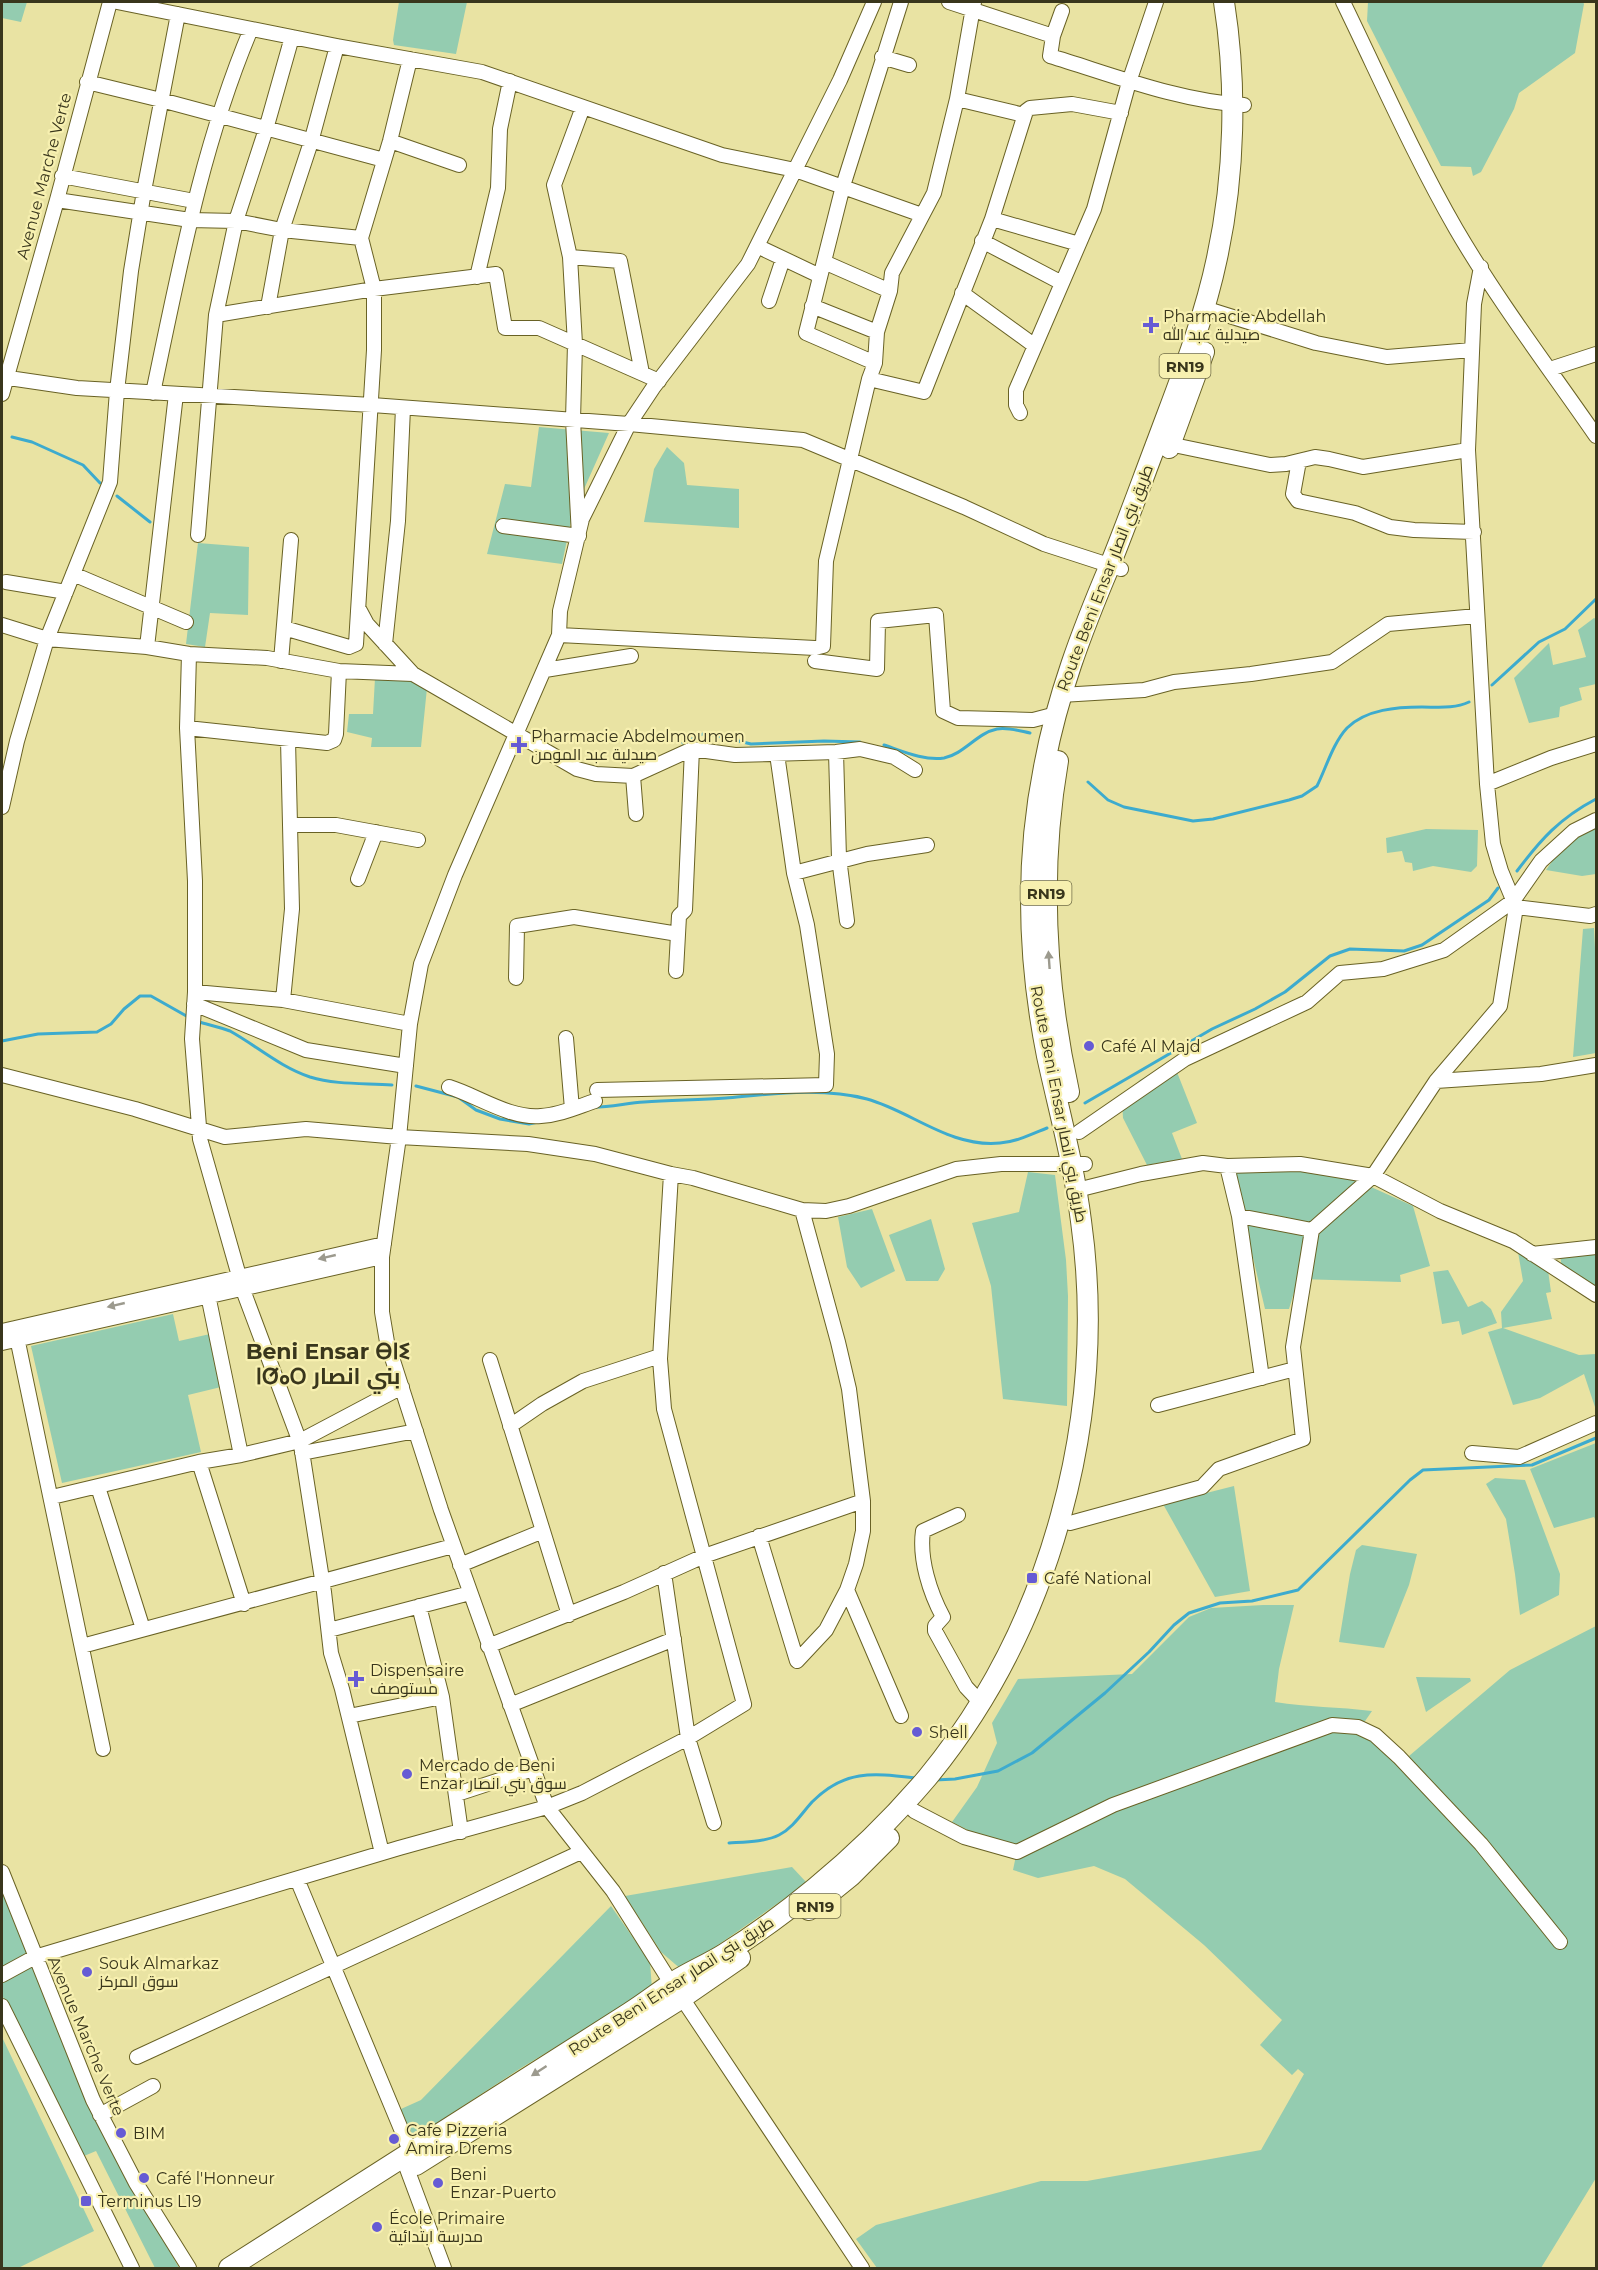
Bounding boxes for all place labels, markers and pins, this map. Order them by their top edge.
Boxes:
place label: Pharmacie Abdellah صيدلية عبد الله [1163,307,1326,344]
marker: Pharmacie Abdellah صيدلية عبد الله [1144,318,1158,332]
place label: Pharmacie Abdelmoumen صيدلية عبد المومن [531,727,745,765]
marker: Pharmacie Abdelmoumen صيدلية عبد المومن [512,738,526,752]
place label: Café Al Majd [1101,1037,1201,1056]
marker: Café Al Majd [1082,1039,1096,1053]
place label: Café National [1044,1569,1152,1588]
marker: Café National [1025,1571,1039,1585]
place label: Dispensaire مستوصف [370,1661,464,1698]
marker: Dispensaire مستوصف [347,1670,365,1688]
place label: Shell [929,1723,968,1742]
marker: Shell [910,1725,924,1739]
place label: Mercado de Beni Enzar سوق بني انصار [419,1756,567,1797]
marker: Mercado de Beni Enzar سوق بني انصار [400,1767,414,1781]
place label: Souk Almarkaz سوق المركز [98,1954,219,1992]
marker: Souk Almarkaz سوق المركز [80,1965,94,1979]
place label: Cafe Pizzeria Amira Drems [406,2121,512,2158]
place label: BIM [133,2124,165,2143]
marker: BIM [114,2126,128,2140]
marker: Cafe Pizzeria Amira Drems [387,2132,401,2146]
place label: Beni Enzar-Puerto [450,2165,556,2202]
place label: Café l'Honneur [156,2169,275,2188]
marker: Café l'Honneur [137,2171,151,2185]
marker: Beni Enzar-Puerto [431,2176,445,2190]
place label: Terminus L19 [98,2192,201,2211]
marker: Terminus L19 [79,2194,93,2208]
place label: École Primaire مدرسة ابتدائية [389,2209,505,2246]
marker: École Primaire مدرسة ابتدائية [370,2220,384,2234]

